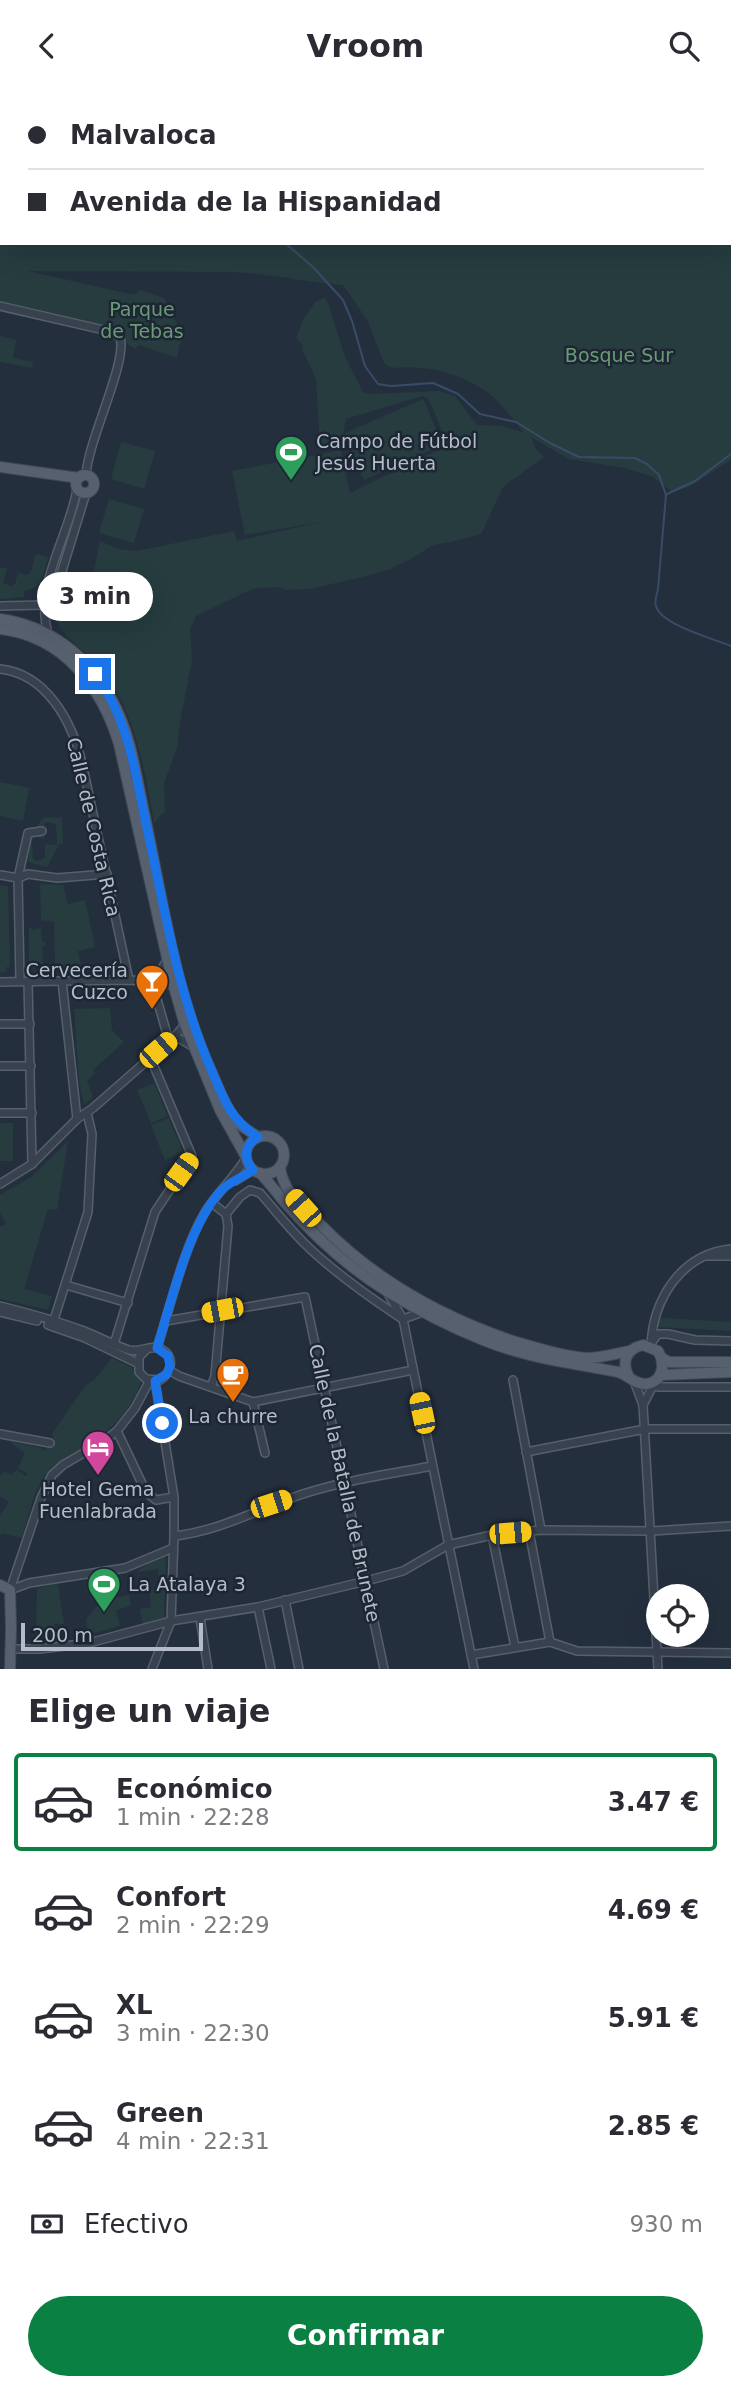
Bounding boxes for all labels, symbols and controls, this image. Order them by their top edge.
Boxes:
icon: back [28,27,66,65]
text: Vroom [307,27,424,65]
icon: search [665,27,703,65]
text: Malvaloca [70,120,217,150]
text: Avenida de la Hispanidad [70,187,442,217]
park label: Parque de Tebas [100,298,184,342]
park label: Bosque Sur [565,344,673,366]
place label: Campo de Fútbol Jesús Huerta [315,430,477,474]
sports icon: Campo de Fútbol Jesús Huerta [272,433,310,482]
callout: 3 min [37,573,153,621]
text: 3 min [59,583,131,609]
route end [79,658,111,690]
street label: Calle de Costa Rica [63,735,125,919]
place label: Cervecería Cuzco [25,959,128,1003]
bar icon: Cervecería Cuzco [133,962,171,1011]
car [136,1028,181,1072]
car [161,1149,202,1195]
car [282,1185,325,1231]
car [200,1296,245,1324]
street label: Calle de la Batalla de Brunete [305,1342,385,1624]
cafe icon: La churre [214,1355,252,1404]
car [408,1390,437,1436]
place label: La churre [188,1405,278,1427]
route start [146,1407,178,1439]
hotel icon: Hotel Gema Fuenlabrada [79,1428,117,1477]
place label: Hotel Gema Fuenlabrada [39,1478,157,1522]
car [248,1488,295,1520]
car [489,1521,532,1545]
sports icon: La Atalaya 3 [85,1565,123,1614]
place label: La Atalaya 3 [128,1573,246,1595]
map controls [646,1584,709,1647]
button: locate [646,1584,709,1647]
scale bar [21,1620,203,1652]
text: 200 m [32,1624,93,1646]
text: Elige un viaje [28,1692,270,1730]
icon: car [32,1771,95,1834]
text: Económico [116,1774,273,1804]
text: 3.47 € [608,1787,699,1817]
text: 1 min · 22:28 [116,1804,270,1830]
icon: car [32,1879,95,1942]
text: Confort [116,1882,226,1912]
text: 4.69 € [608,1895,699,1925]
text: 2 min · 22:29 [116,1912,270,1938]
icon: car [32,1987,95,2050]
text: XL [116,1990,153,2020]
text: 5.91 € [608,2003,699,2033]
text: 3 min · 22:30 [116,2020,270,2046]
icon: car [32,2095,95,2158]
text: Green [116,2098,204,2128]
text: 2.85 € [608,2111,699,2141]
text: 4 min · 22:31 [116,2128,270,2154]
icon: cash [28,2205,66,2243]
text: Efectivo [84,2209,189,2239]
text: 930 m [629,2211,703,2237]
button: Confirmar [28,2296,703,2376]

